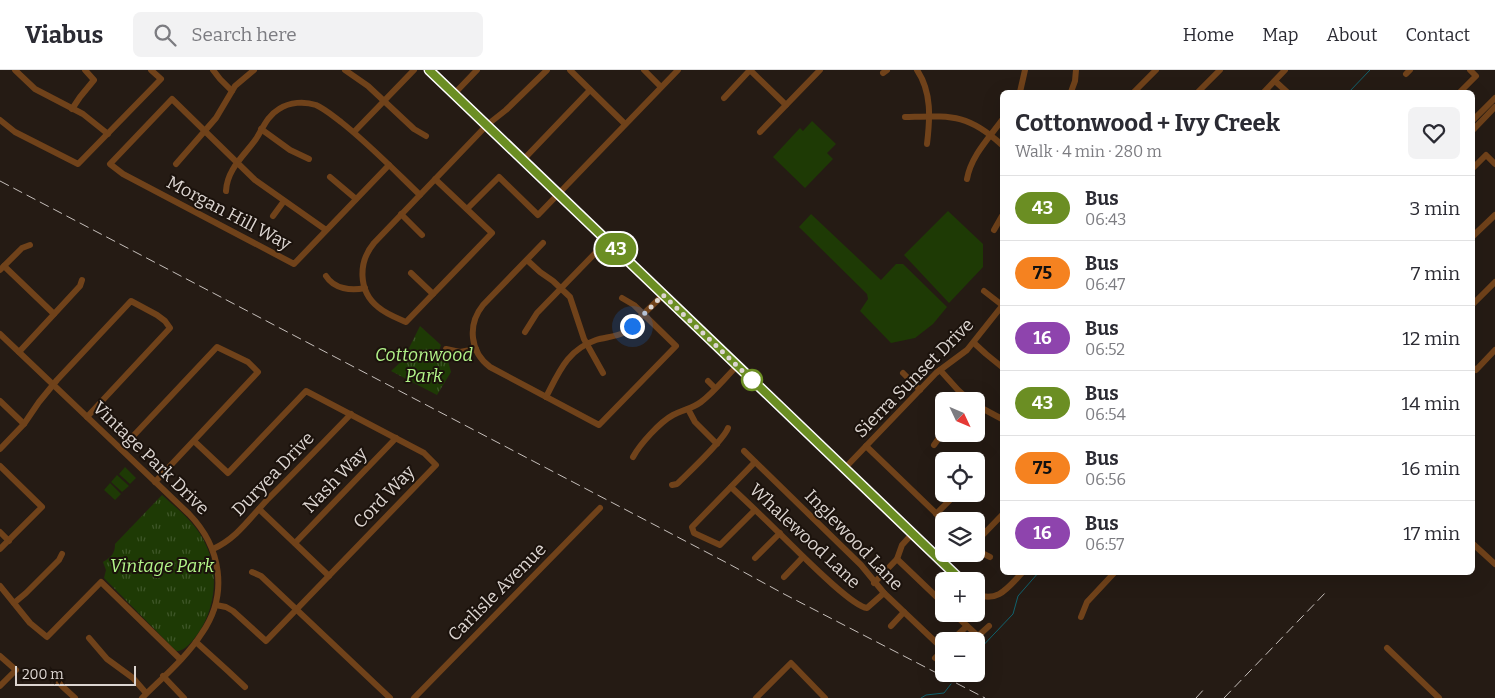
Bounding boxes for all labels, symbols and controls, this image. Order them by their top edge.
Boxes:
search box [133,12,483,57]
text: Viabus [25,21,103,49]
icon: search [151,21,179,49]
text: Search here [191,23,297,46]
text: Home [1183,24,1234,46]
text: Map [1262,24,1298,46]
text: About [1326,24,1377,46]
text: Contact [1405,24,1470,46]
button: heart [1408,107,1460,159]
text: Cottonwood + Ivy Creek [1015,109,1280,137]
text: Walk · 4 min · 280 m [1015,142,1162,161]
street label: Morgan Hill Way [163,171,295,255]
text: Bus [1085,187,1119,210]
text: 43 [1032,197,1053,219]
text: 3 min [1410,197,1460,220]
text: 06:43 [1085,210,1127,229]
line badge: 43 [594,233,638,265]
text: 43 [605,238,627,260]
text: Bus [1085,252,1119,275]
text: 75 [1033,262,1052,284]
text: 7 min [1411,262,1460,285]
text: 06:47 [1085,275,1125,294]
your location [620,314,645,339]
street label: Sierra Sunset Drive [850,314,978,442]
text: Bus [1085,317,1119,340]
text: 16 [1033,327,1052,349]
text: 12 min [1402,327,1460,350]
text: 06:52 [1085,340,1125,359]
park label: Cottonwood Park [375,344,473,387]
unlabelled marker [741,369,763,391]
text: Bus [1085,382,1119,405]
north arrow [935,392,985,442]
map controls [935,392,985,682]
text: 43 [1032,392,1053,414]
text: 14 min [1402,392,1460,415]
street label: Vintage Park Drive [88,397,214,519]
text: 06:54 [1085,405,1126,424]
street label: Duryea Drive [227,427,319,521]
street label: Nash Way [298,442,372,517]
text: Bus [1085,447,1119,470]
button: locate [935,452,985,502]
text: 75 [1033,457,1052,479]
text: 16 min [1402,457,1460,480]
street label: Cord Way [349,461,420,533]
text: 06:56 [1085,470,1126,489]
street label: Whalewood Lane [745,479,865,593]
street label: Inglewood Lane [800,485,908,595]
button: layers [935,512,985,562]
text: Bus [1085,512,1119,535]
text: 16 [1033,522,1052,544]
text: 17 min [1403,522,1460,545]
text: 06:57 [1085,535,1124,554]
street label: Carlisle Avenue [443,538,551,646]
park label: Vintage Park [110,555,214,577]
button: + [935,572,985,622]
button: − [935,632,985,682]
scale bar [15,663,136,686]
text: 200 m [22,666,64,683]

